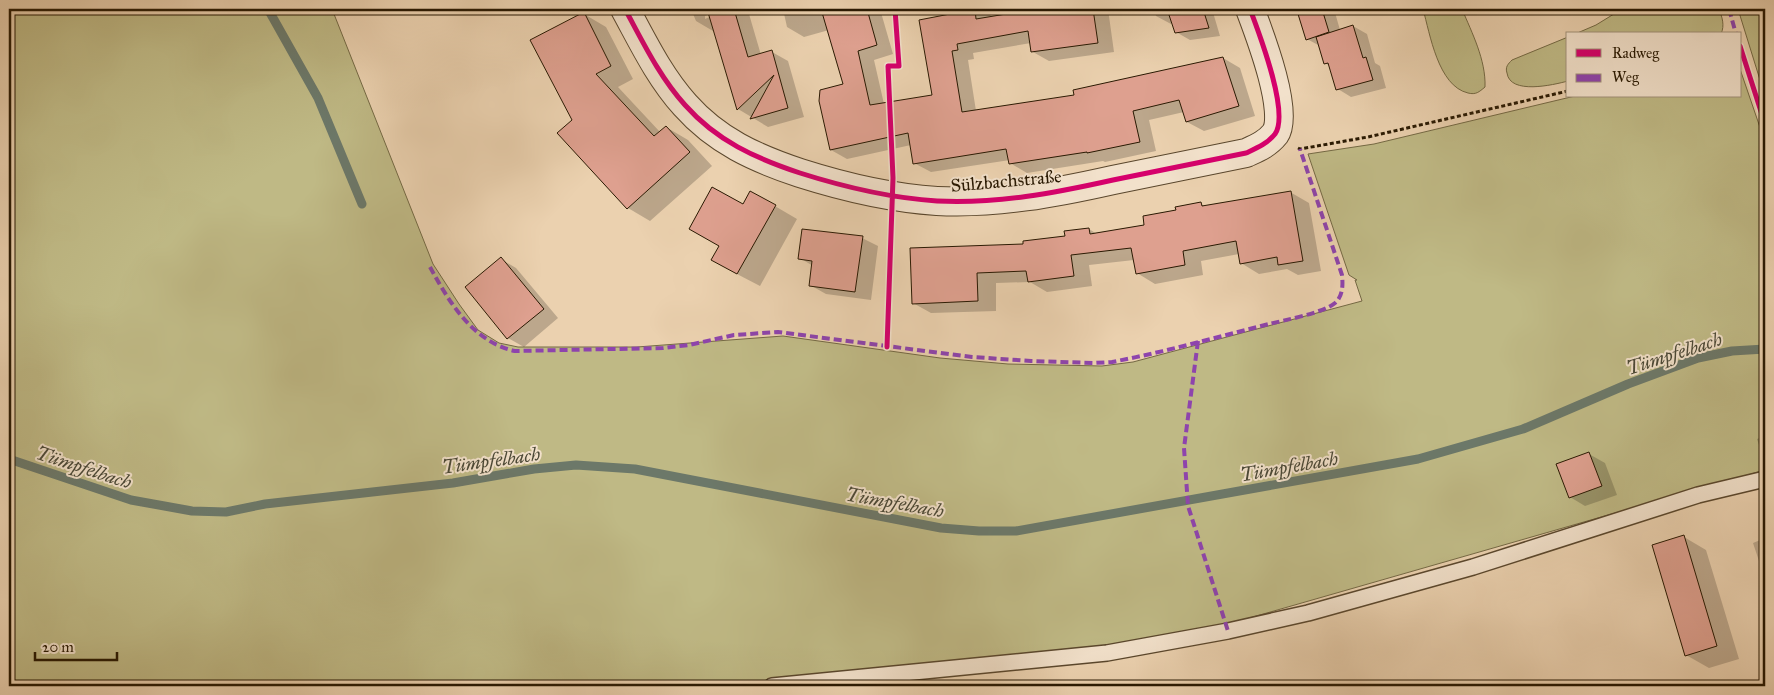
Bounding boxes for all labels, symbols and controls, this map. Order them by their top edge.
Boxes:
legend [1566,32,1742,98]
text: Radweg [1612,44,1660,62]
text: Weg [1612,68,1640,86]
street label: Sülzbachstraße [950,165,1062,197]
water label: Tümpfelbach [1623,327,1725,381]
water label: Tümpfelbach [33,441,135,495]
water label: Tümpfelbach [440,442,542,480]
water label: Tümpfelbach [1238,447,1340,487]
water label: Tümpfelbach [844,483,946,523]
scale bar [35,630,118,662]
text: 20 m [42,638,74,656]

